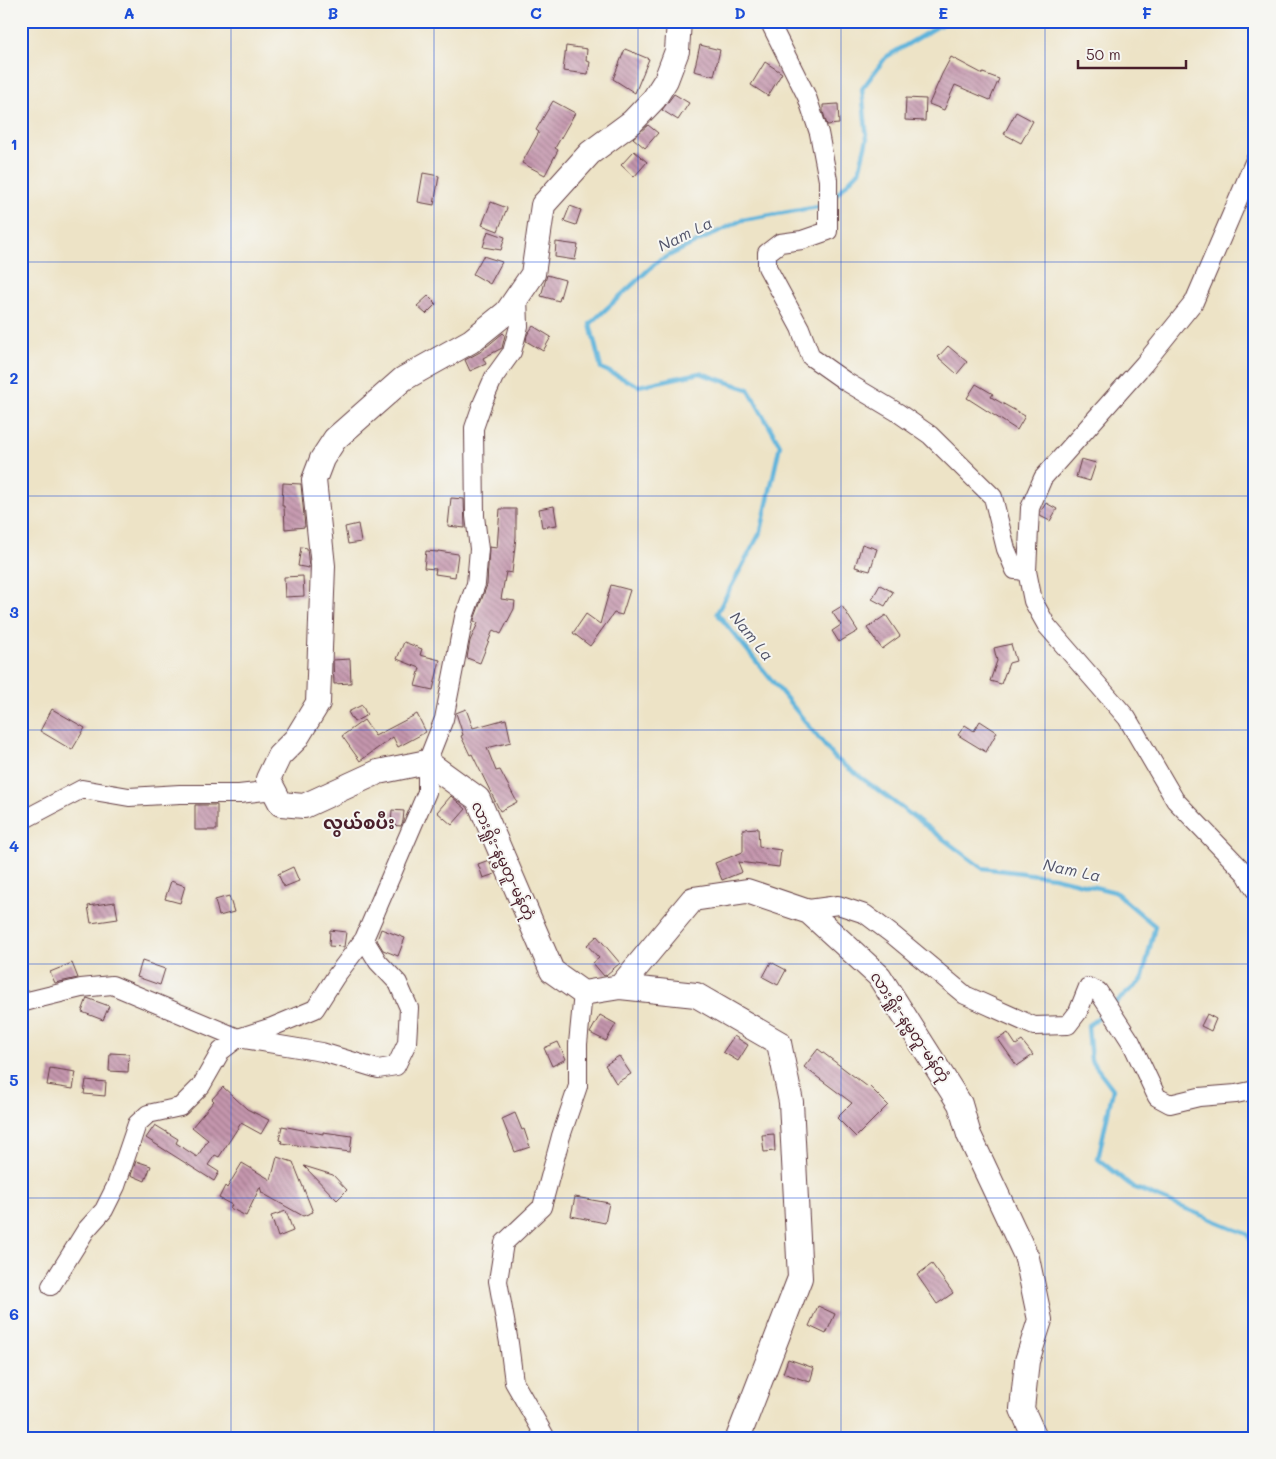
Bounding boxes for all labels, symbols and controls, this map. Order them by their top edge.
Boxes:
text: A [123,2,135,23]
text: B [328,2,338,23]
text: C [530,2,542,23]
text: D [734,2,746,23]
text: E [938,2,948,23]
text: F [1142,2,1152,23]
scale bar [1078,38,1186,70]
text: 50 m [1086,44,1121,64]
text: 1 [10,133,18,154]
water label: Nam La [654,211,715,256]
text: 2 [10,367,19,388]
text: 3 [9,601,19,622]
water label: Nam La [726,607,779,665]
street label: လားရှိုး-နမ္မတူ-မန်တုံ [465,798,540,925]
district label: လွယ်စပီး [323,810,395,837]
text: 4 [9,835,19,856]
water label: Nam La [1042,853,1103,886]
street label: လားရှိုး-နမ္မတူ-မန်တုံ [864,967,955,1088]
text: 5 [9,1069,19,1090]
text: 6 [9,1303,19,1324]

